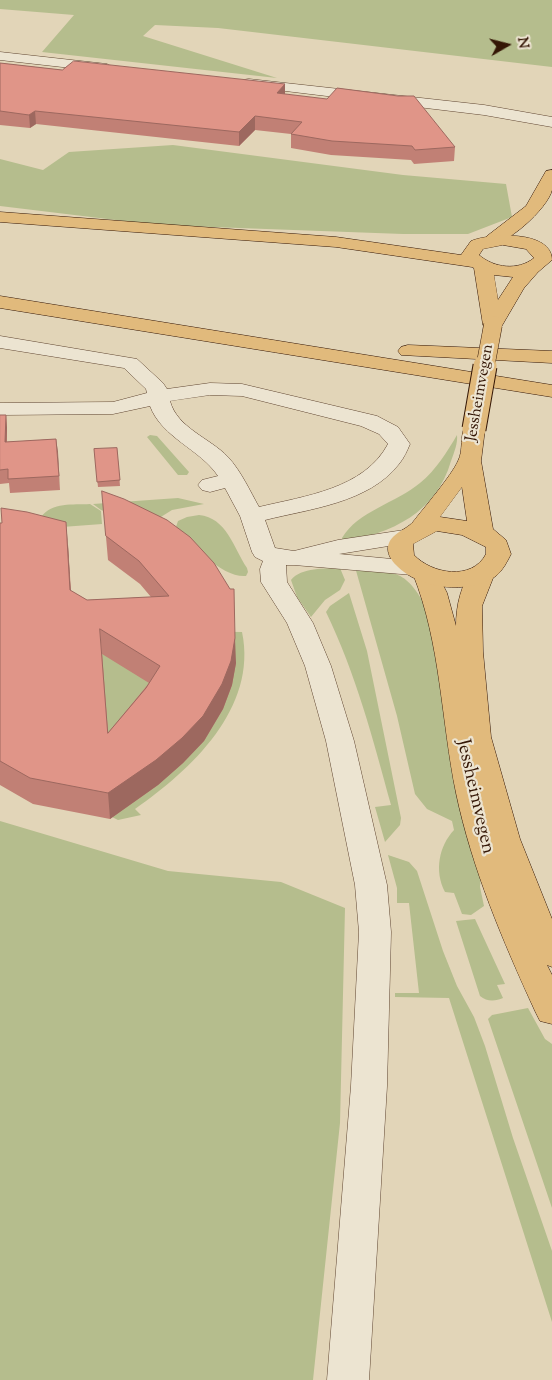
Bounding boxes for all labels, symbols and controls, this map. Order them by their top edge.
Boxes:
north arrow [482,20,532,70]
text: N [511,36,533,50]
street label: Jessheimvegen [463,343,499,443]
street label: Jessheimvegen [450,737,498,857]

